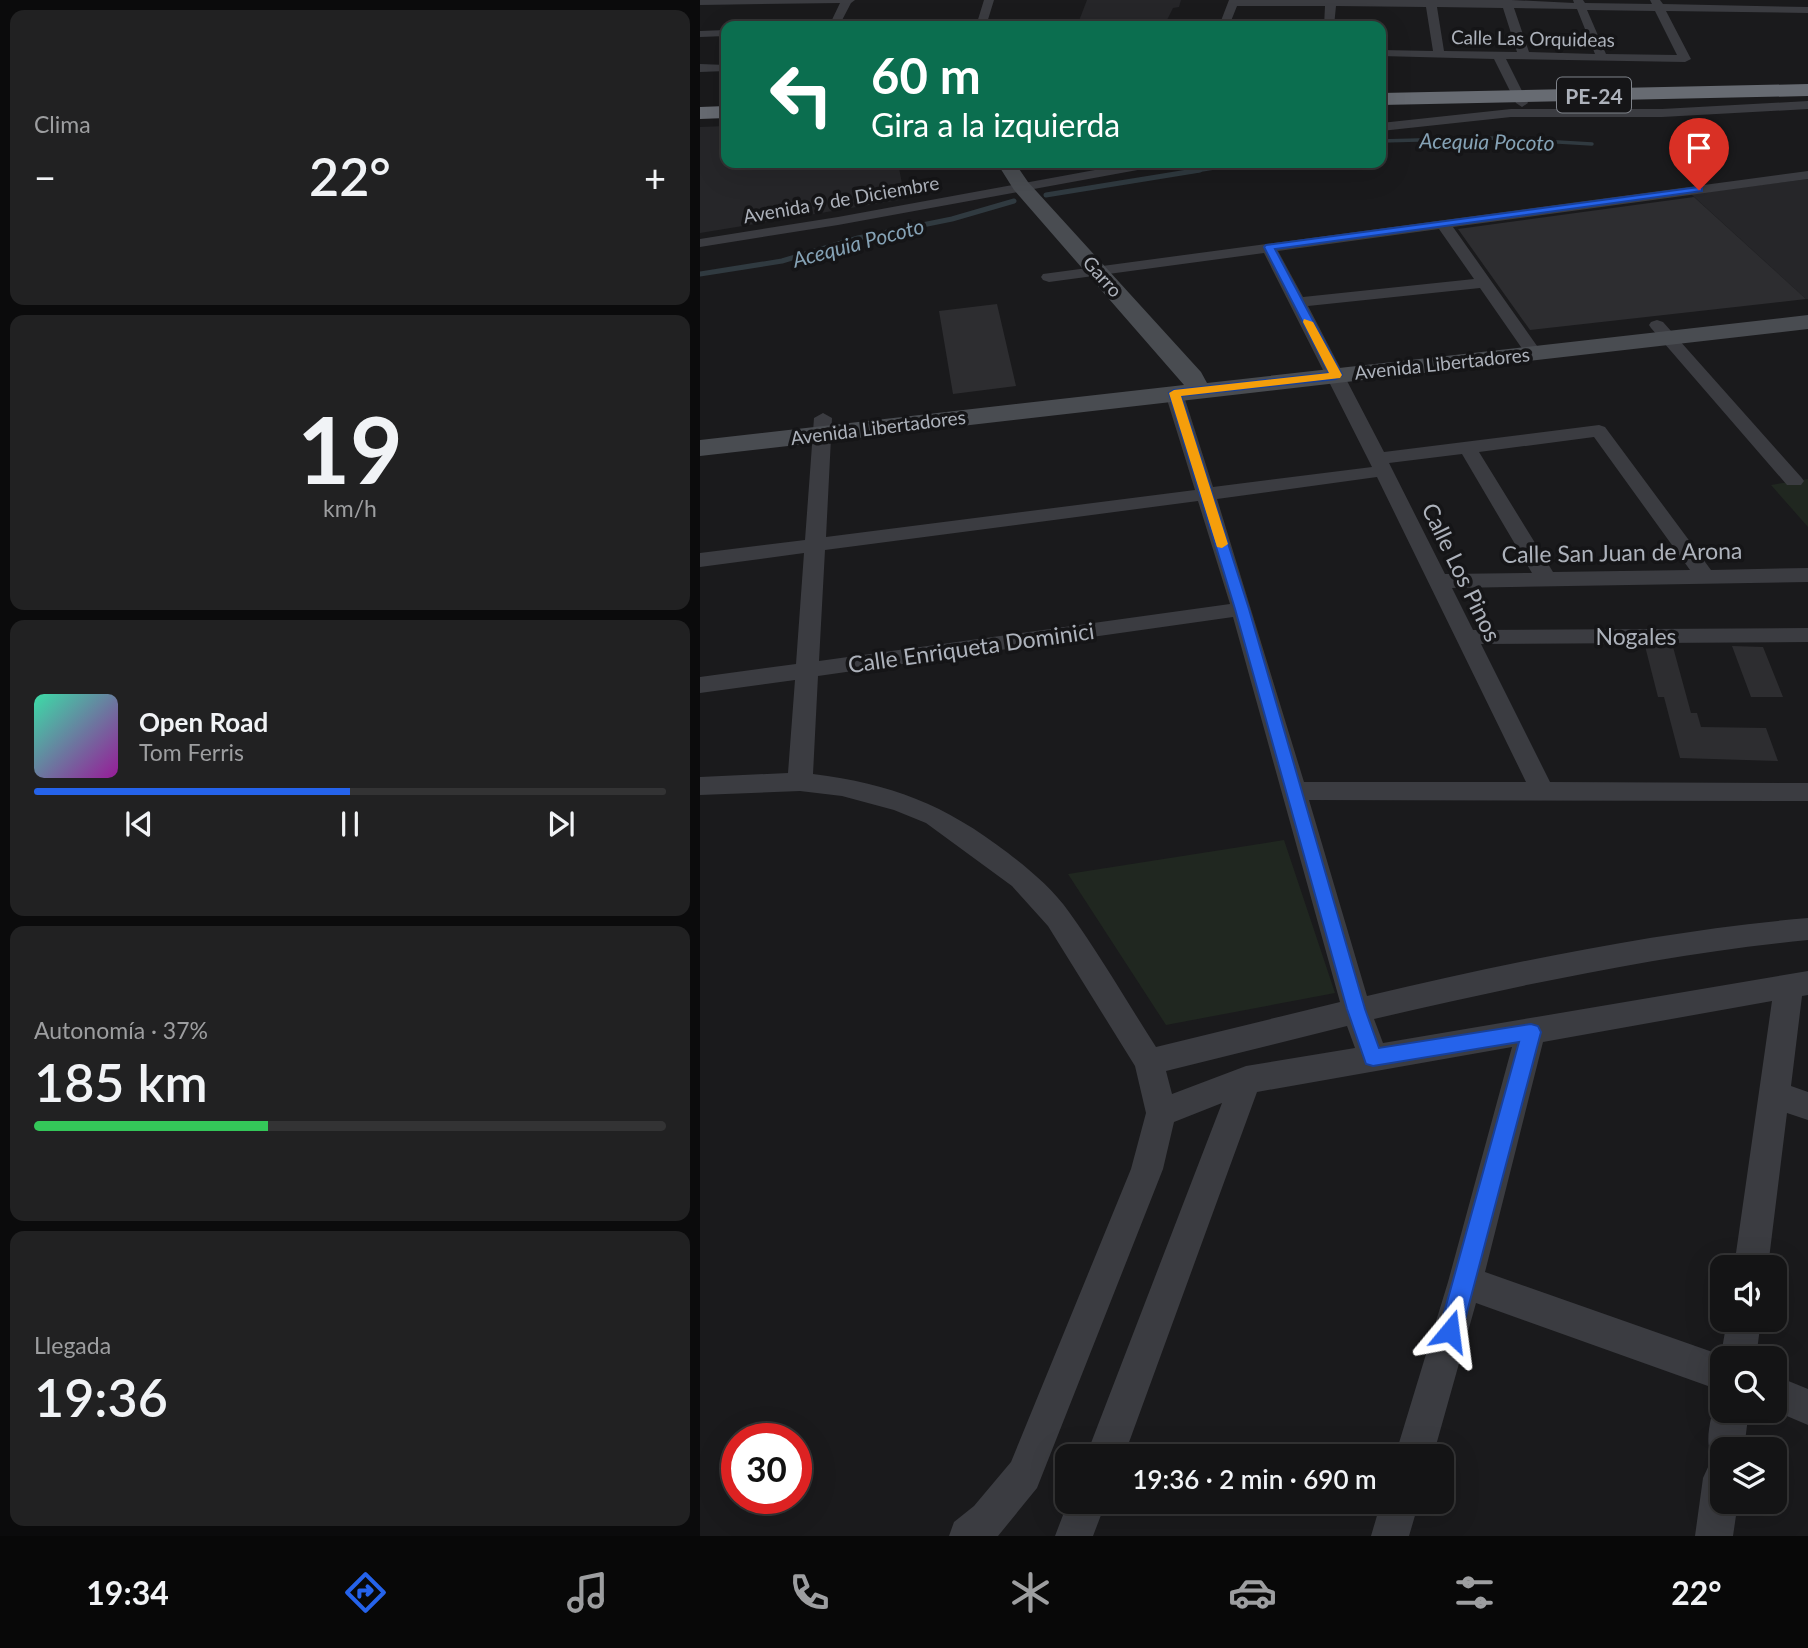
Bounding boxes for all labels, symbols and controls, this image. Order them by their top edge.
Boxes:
street label: Calle Las Orquideas [1451,25,1615,51]
text: 60 m [871,46,981,104]
icon: left [756,49,847,140]
road number: PE-24 [1557,78,1631,112]
text: Gira a la izquierda [871,105,1120,144]
text: Clima [34,110,91,138]
pin [1669,118,1729,190]
water label: Acequia Pocoto [1418,127,1555,155]
icon: arrive [1680,129,1718,167]
text: 22° [309,145,391,207]
text: − [34,154,56,200]
text: + [644,154,666,200]
street label: Avenida 9 de Diciembre [741,170,941,228]
water label: Acequia Pocoto [789,212,927,272]
street label: Garro [1079,251,1127,301]
street label: Avenida Libertadores [1353,342,1531,384]
text: 19 [297,394,403,503]
street label: Avenida Libertadores [789,405,967,449]
text: km/h [323,494,377,522]
street label: Calle Los Pinos [1416,498,1508,646]
street label: Calle San Juan de Arona [1501,536,1743,568]
street label: Calle Enriqueta Dominici [846,616,1096,678]
street label: Nogales [1595,622,1677,650]
text: Open Road [139,706,268,738]
text: Tom Ferris [139,738,244,766]
icon: previous [120,805,158,843]
icon: pause [331,805,369,843]
icon: next [542,805,580,843]
text: Autonomía · 37% [34,1016,208,1044]
text: 185 km [34,1051,208,1113]
map controls [1710,1255,1787,1514]
button: sound [1710,1255,1787,1332]
position arrow [1413,1294,1487,1368]
text: Llegada [34,1331,111,1359]
button: search [1710,1346,1787,1423]
text: 19:36 [34,1366,168,1428]
speed limit sign: 30 [721,1423,812,1514]
button: layers [1710,1437,1787,1514]
text: 19:36 · 2 min · 690 m [1132,1463,1377,1495]
icon: directions [341,1568,390,1617]
icon: music [563,1568,612,1617]
icon: phone [785,1568,834,1617]
icon: climate [1006,1568,1055,1617]
icon: car [1228,1568,1277,1617]
icon: filters [1450,1568,1499,1617]
text: 19:34 [86,1573,169,1612]
text: 22° [1671,1573,1722,1612]

